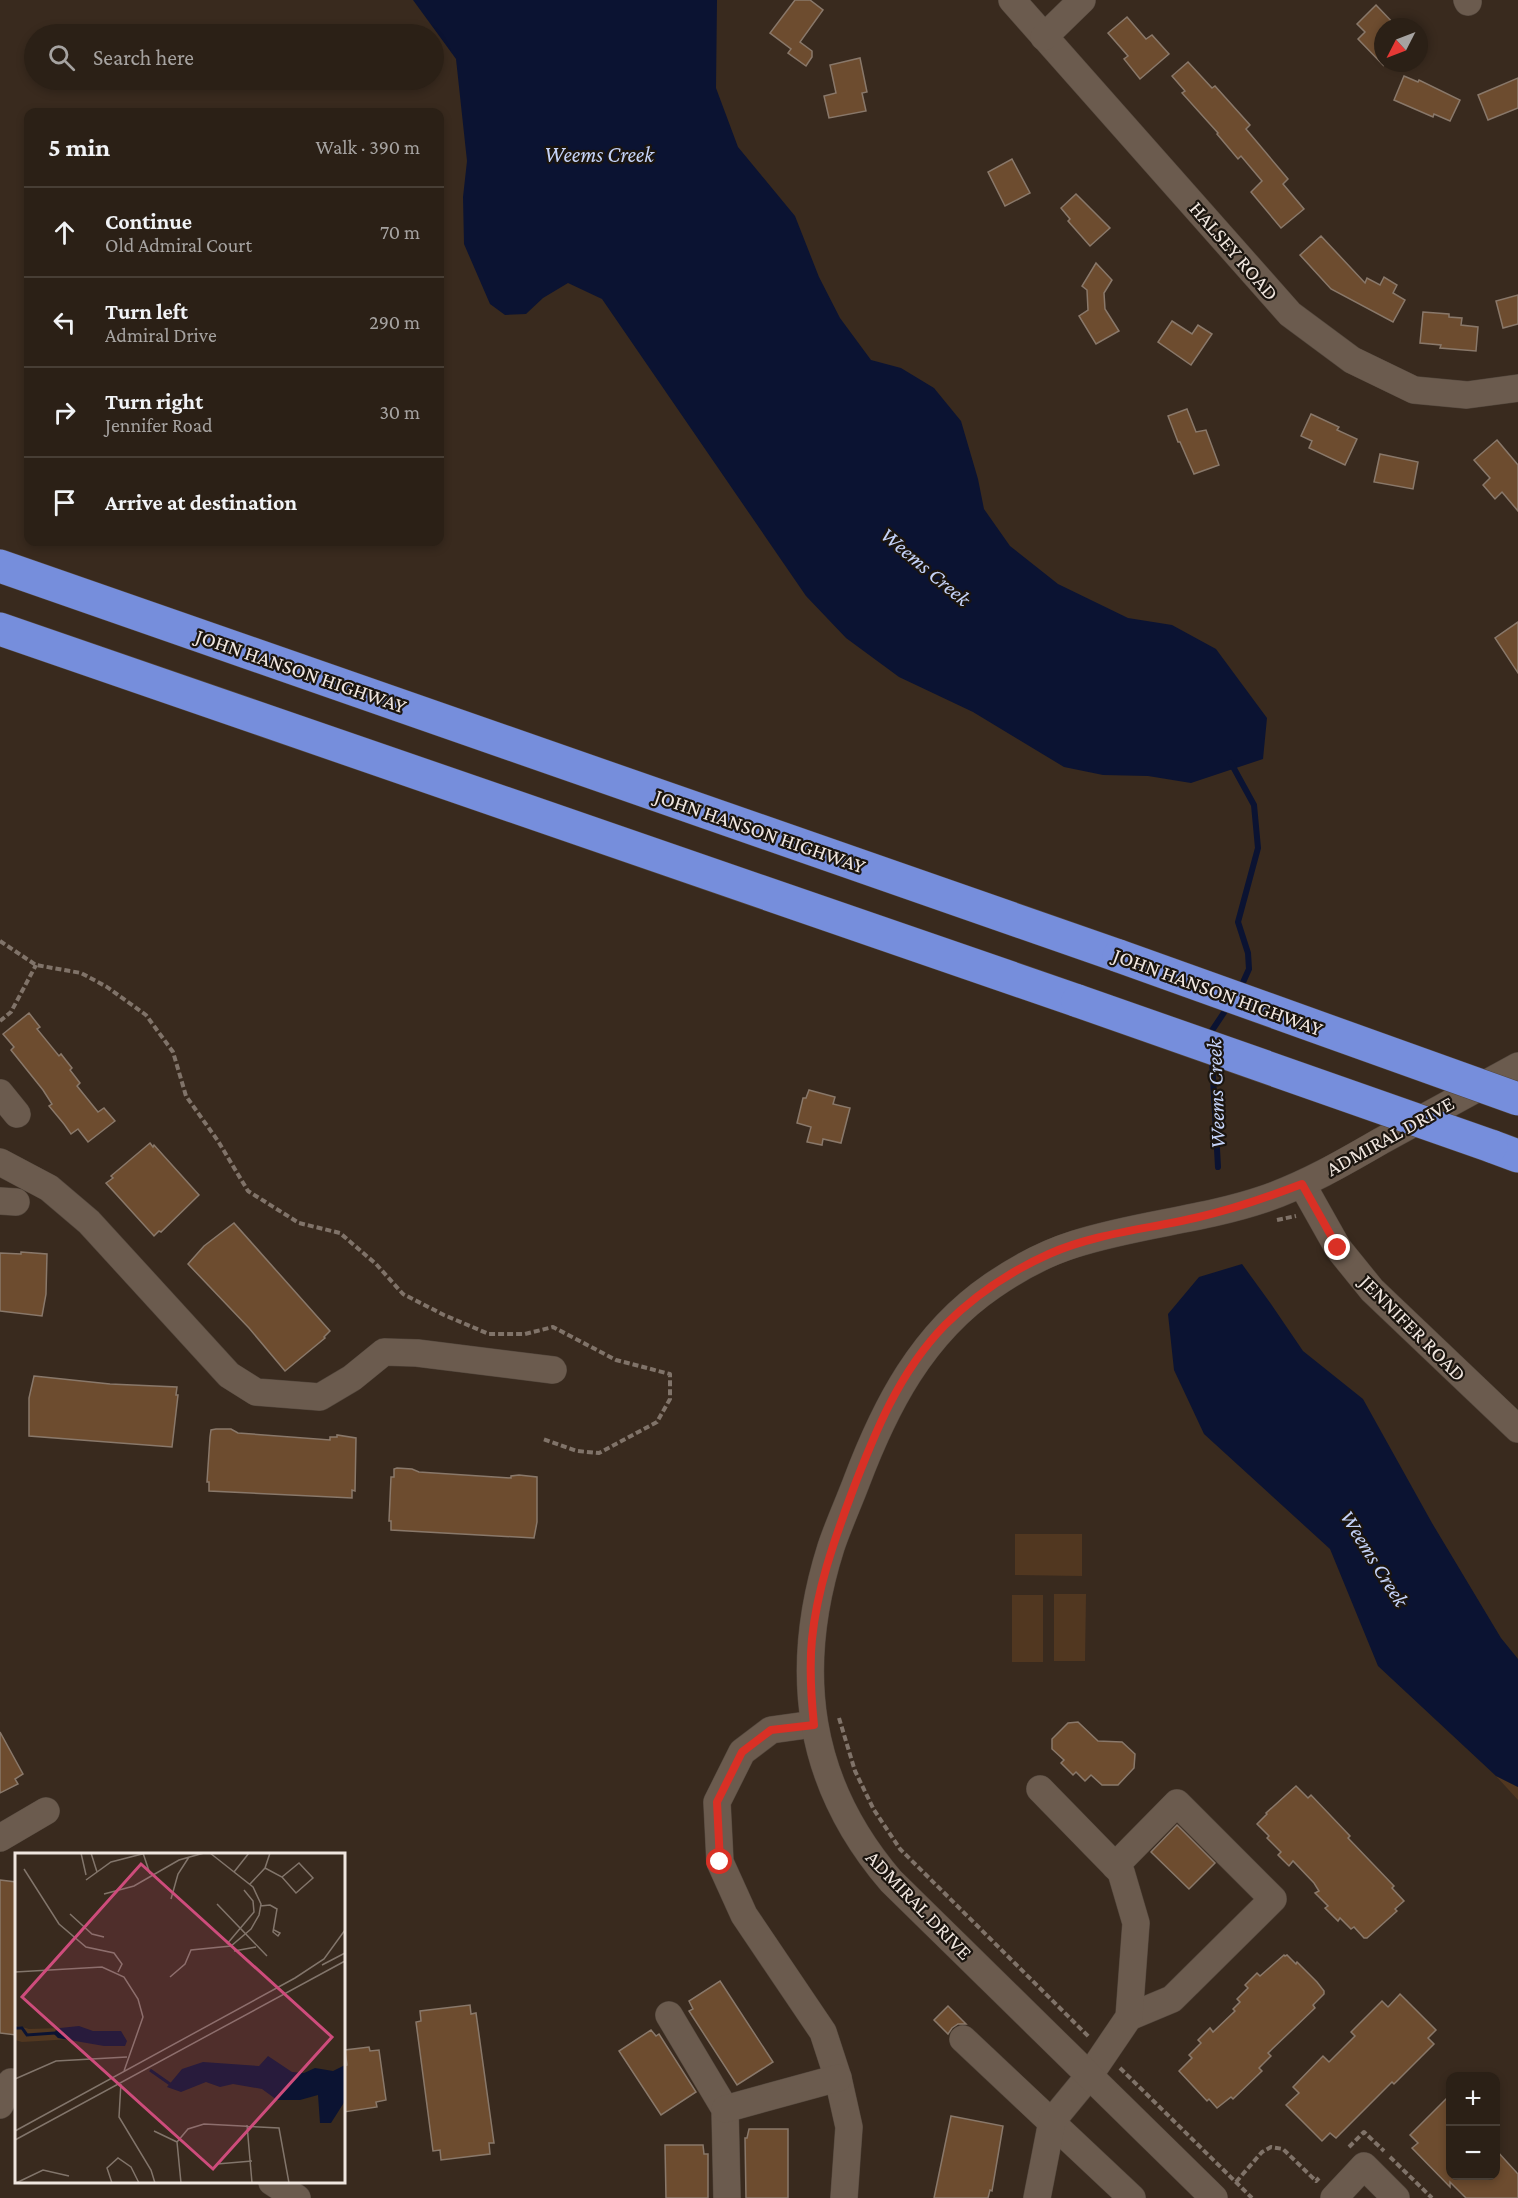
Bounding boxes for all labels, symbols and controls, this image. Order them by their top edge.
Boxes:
north arrow [1374,18,1428,72]
search box [24,24,444,90]
icon: search [45,41,78,74]
text: Search here [93,45,194,70]
text: 5 min [48,133,110,162]
text: Walk · 390 m [315,136,420,158]
water label: Weems Creek [544,142,655,167]
street label: HALSEY ROAD [1184,197,1284,305]
text: Continue [105,209,192,234]
icon: ahead [48,216,81,249]
text: 70 m [380,221,420,243]
text: Old Admiral Court [105,234,252,256]
text: Turn left [105,299,188,324]
icon: left [48,306,81,339]
text: 290 m [369,311,420,333]
text: Admiral Drive [105,324,217,346]
text: Turn right [105,389,203,414]
icon: right [48,396,81,429]
text: 30 m [379,401,420,423]
text: Jennifer Road [105,414,212,436]
icon: arrive [48,486,81,519]
text: Arrive at destination [105,490,297,515]
water label: Weems Creek [876,522,977,612]
street label: JOHN HANSON HIGHWAY [191,623,410,719]
street label: JOHN HANSON HIGHWAY [650,783,869,879]
street label: JOHN HANSON HIGHWAY [1108,942,1327,1041]
water label: Weems Creek [1201,1037,1230,1149]
street label: ADMIRAL DRIVE [1322,1091,1458,1181]
route end [1324,1234,1350,1260]
street label: JENNIFER ROAD [1353,1268,1471,1386]
water label: Weems Creek [1335,1505,1415,1612]
street label: ADMIRAL DRIVE [861,1845,977,1965]
route start [706,1848,732,1874]
inset map [15,1853,345,2183]
map controls [1446,2072,1500,2180]
button: + [1446,2072,1500,2126]
button: − [1446,2126,1500,2180]

